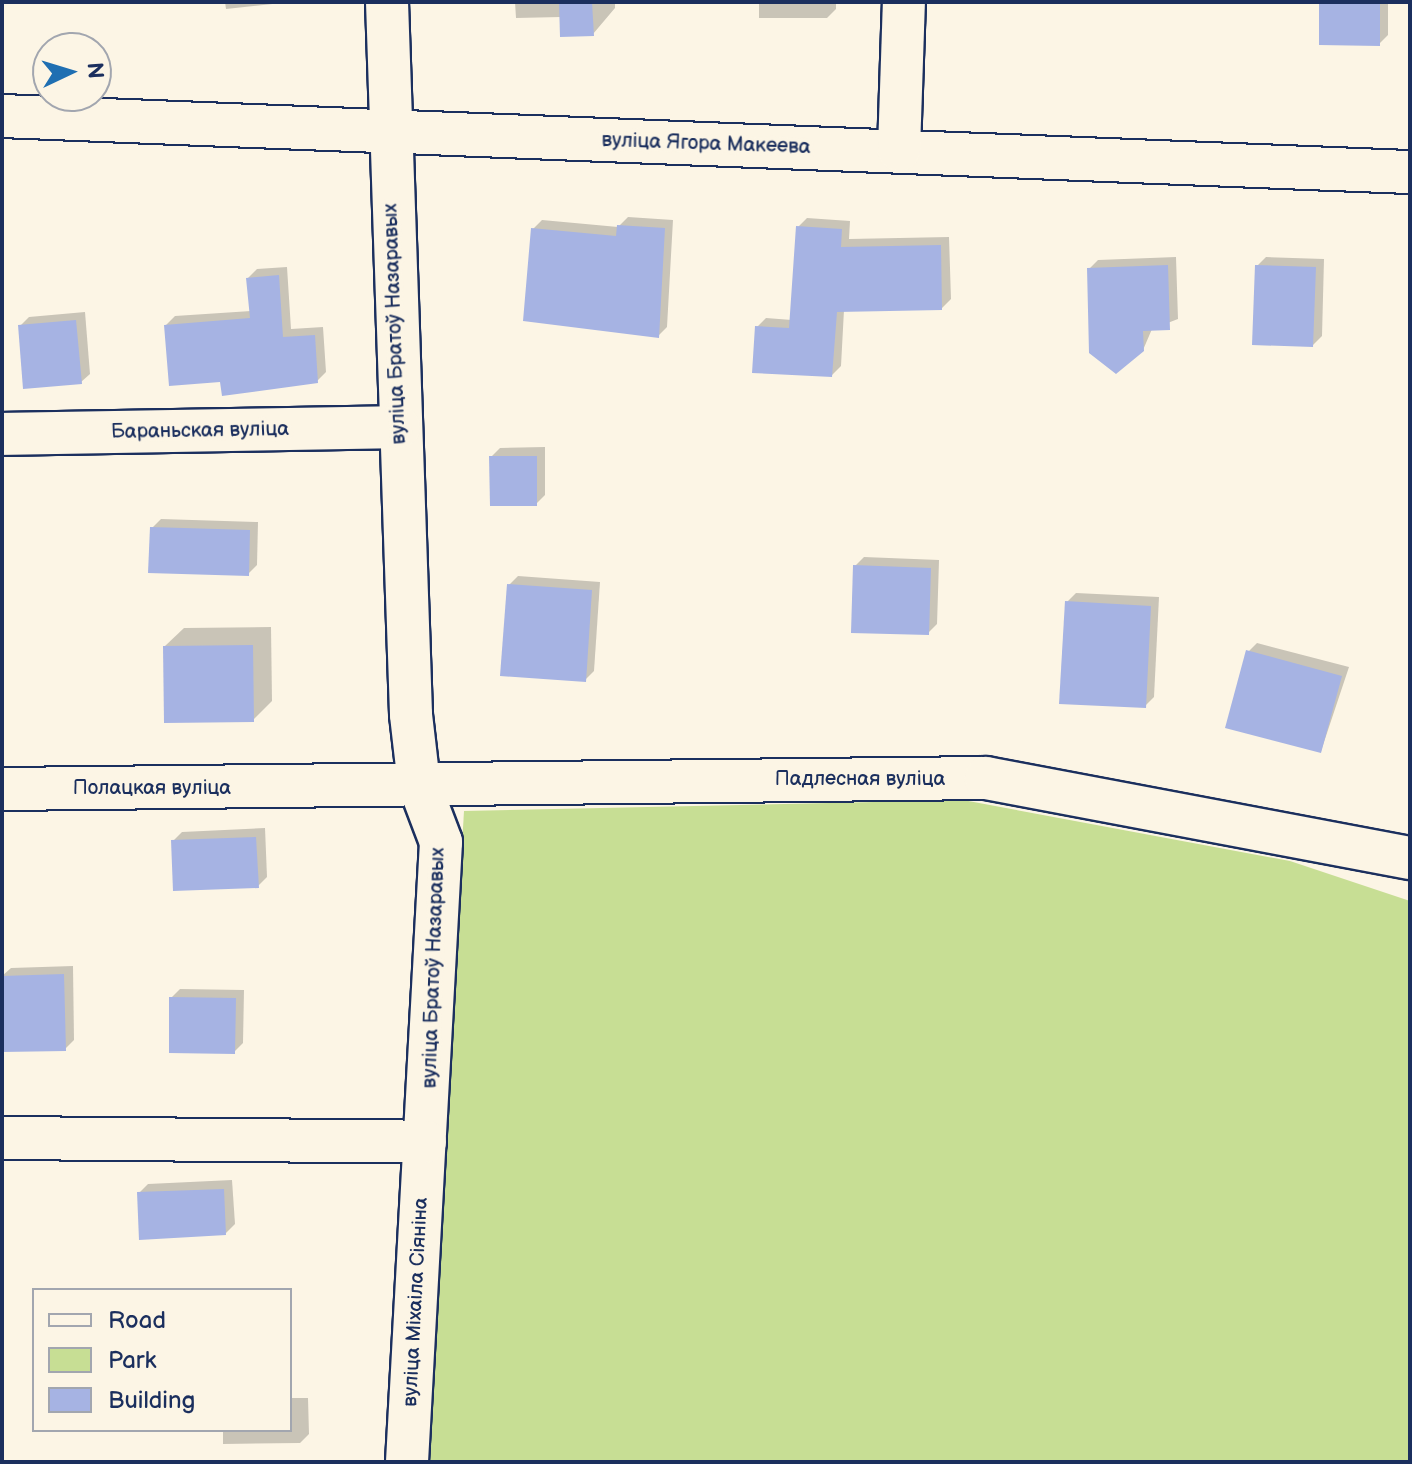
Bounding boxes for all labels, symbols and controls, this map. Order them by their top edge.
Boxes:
north arrow [32,32,112,112]
text: N [80,61,108,80]
street label: вуліца Ягора Макеева [601,128,811,160]
street label: вуліца Братоў Назаравых [379,203,411,445]
street label: Бараньская вуліца [111,417,289,445]
street label: Падлесная вуліца [775,767,945,791]
street label: Полацкая вуліца [73,776,231,800]
street label: вуліца Братоў Назаравых [418,847,450,1089]
street label: вуліца Міхаіла Сіяніна [399,1197,433,1407]
legend [32,1288,292,1432]
text: Road [108,1306,166,1335]
text: Park [108,1346,156,1375]
text: Building [108,1386,195,1415]

